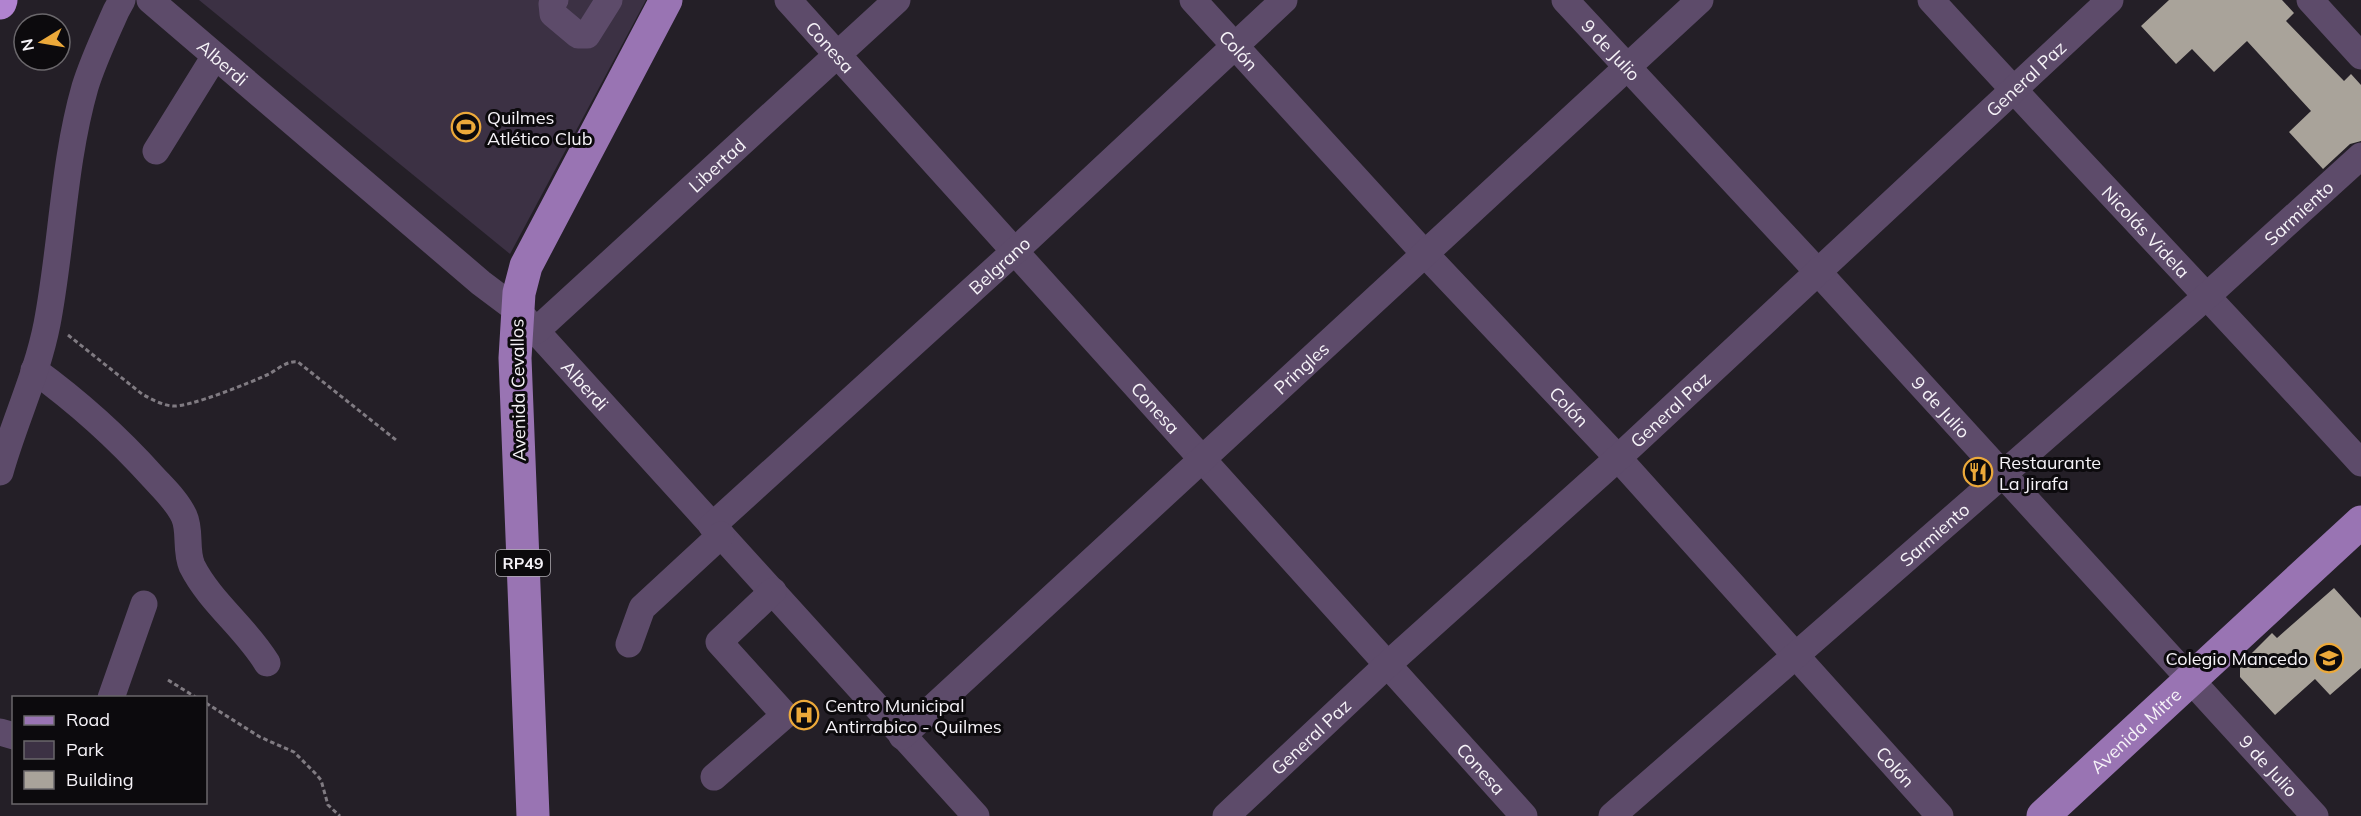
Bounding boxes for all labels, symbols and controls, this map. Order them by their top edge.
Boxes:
north arrow [12,12,72,72]
street label: 9 de Julio [1577,14,1646,85]
street label: Conesa [801,16,860,78]
street label: Colón [1214,25,1263,75]
street label: Alberdi [193,34,253,91]
street label: General Paz [1981,36,2071,121]
text: N [16,37,38,53]
place label: Quilmes Atlético Club [487,106,592,150]
sports icon: Quilmes Atlético Club [450,111,482,143]
street label: Libertad [683,133,750,197]
street label: Sarmiento [2259,175,2338,250]
street label: Nicolás Videla [2097,181,2195,282]
street label: Belgrano [964,231,1035,299]
street label: Avenida Cevallos [505,319,531,461]
street label: Pringles [1269,337,1334,399]
street label: Alberdi [557,355,614,415]
street label: General Paz [1625,367,1715,452]
street label: 9 de Julio [1907,371,1975,443]
street label: Conesa [1126,377,1185,438]
street label: Colón [1545,382,1594,432]
place label: Restaurante La Jirafa [1999,451,2101,495]
restaurant icon: Restaurante La Jirafa [1962,456,1994,488]
street label: Sarmiento [1894,498,1974,571]
road number: RP49 [496,550,550,576]
school or university icon: Colegio Mancedo [2313,642,2345,674]
place label: Colegio Mancedo [2165,647,2308,670]
street label: Avenida Mitre [2085,683,2186,778]
place label: Centro Municipal Antirrabico - Quilmes [825,694,1002,738]
street label: General Paz [1266,694,1355,780]
legend [12,696,207,804]
hospital icon: Centro Municipal Antirrabico - Quilmes [788,699,820,731]
text: Road [66,708,110,731]
street label: 9 de Julio [2235,730,2303,801]
text: Park [66,738,105,761]
street label: Conesa [1452,738,1511,799]
street label: Colón [1871,741,1920,792]
text: Building [66,768,134,791]

